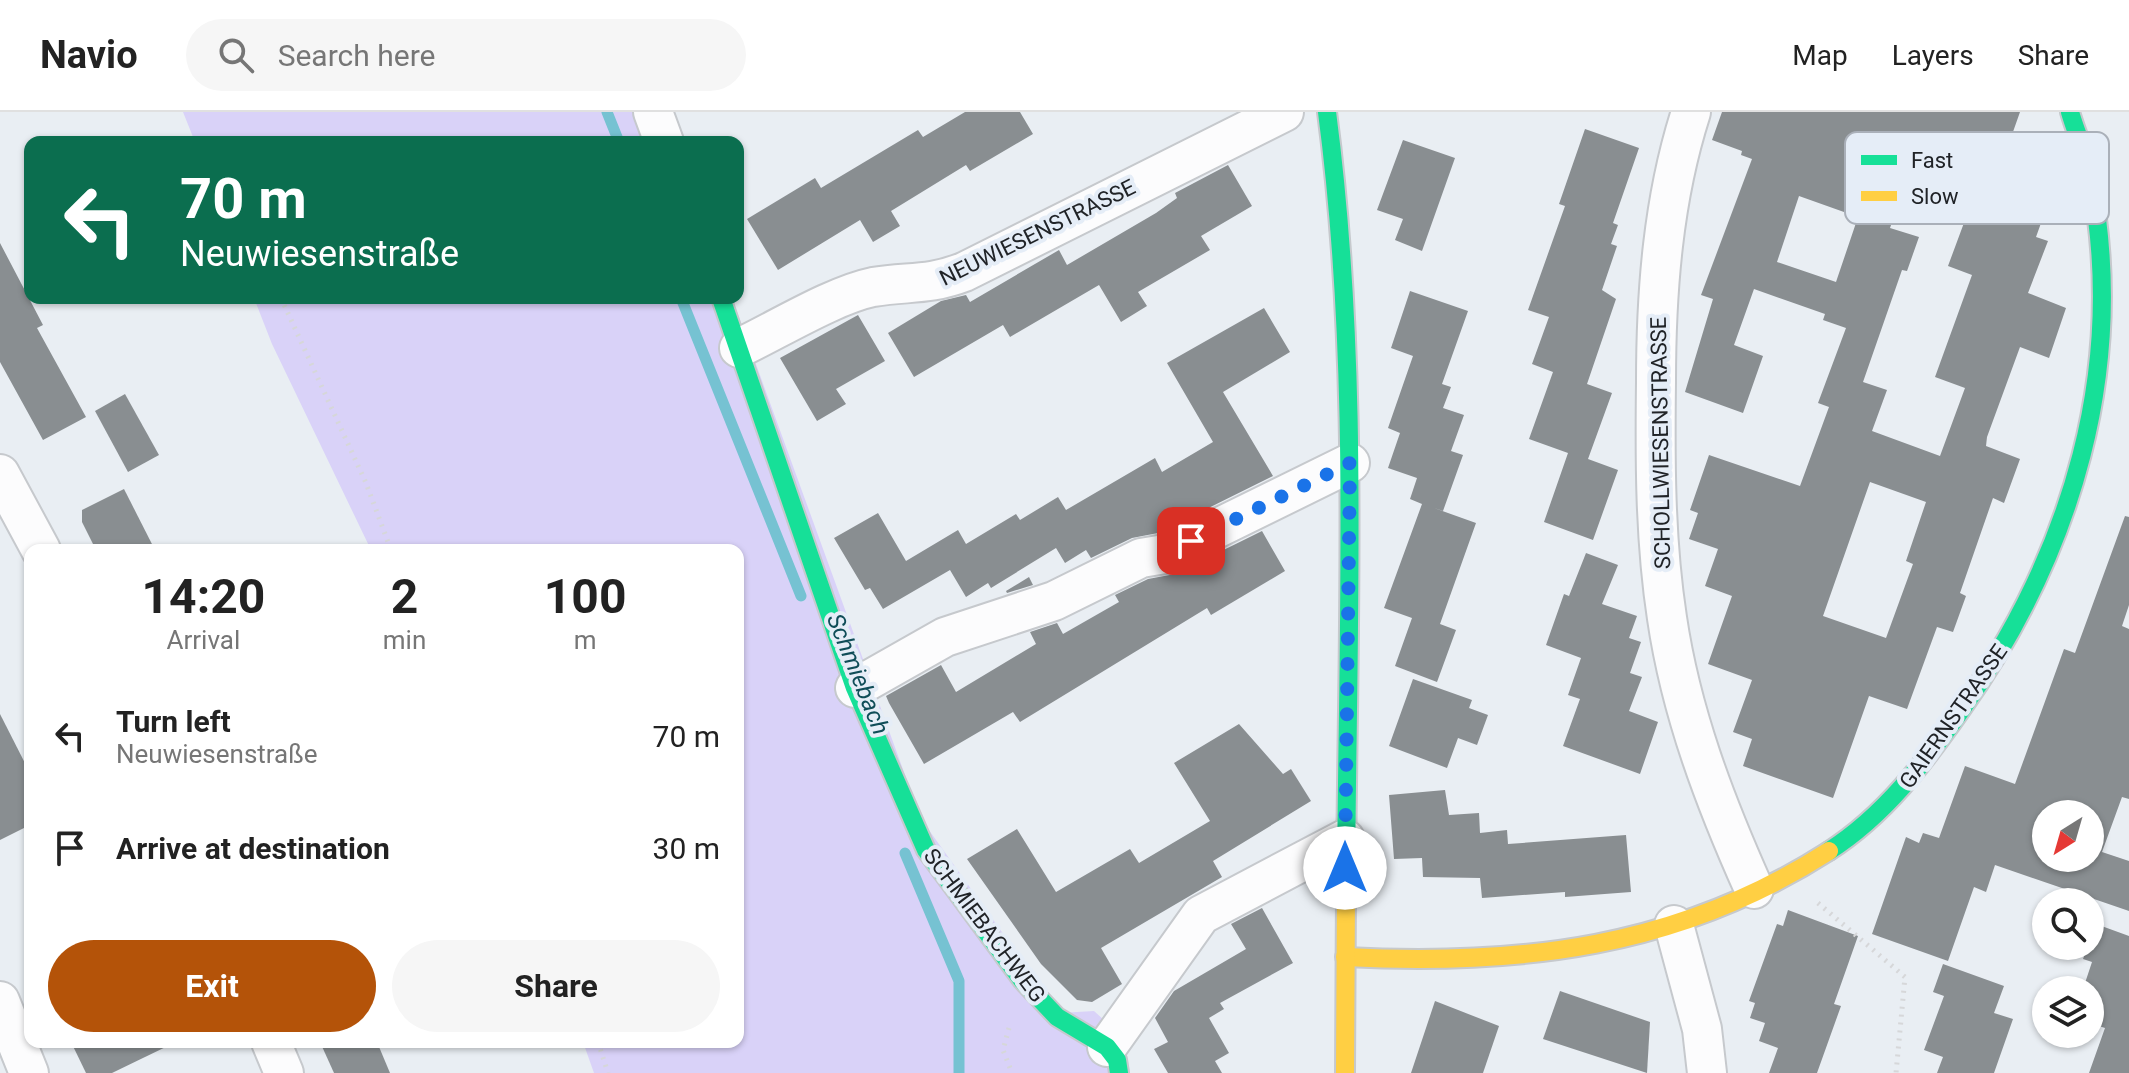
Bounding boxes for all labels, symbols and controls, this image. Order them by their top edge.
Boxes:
search box [186,19,746,91]
text: Navio [40,33,138,77]
icon: search [214,33,258,77]
text: Search here [278,38,435,73]
text: Map [1792,39,1848,72]
text: Layers [1892,39,1974,72]
text: Share [2018,39,2089,72]
legend [1845,132,2109,224]
text: Fast [1911,148,1953,173]
text: 70 m [180,166,307,232]
icon: left [48,168,152,272]
street label: NEUWIESENSTRASSE [935,174,1139,291]
text: Slow [1911,184,1959,209]
text: Neuwiesenstraße [180,233,459,275]
street label: SCHOLLWIESENSTRASSE [1646,317,1675,569]
pin [1157,507,1225,575]
icon: arrive [1169,519,1213,563]
text: 14:20 [142,568,265,625]
text: 2 [391,568,418,625]
text: 100 [544,568,626,625]
water label: Schmiebach [821,609,895,739]
text: Arrival [167,625,240,655]
text: min [383,625,426,655]
text: m [574,625,597,655]
street label: GAIERNSTRASSE [1894,640,2012,793]
text: Turn left [116,704,231,739]
icon: left [48,714,92,758]
text: 70 m [653,719,720,754]
text: Neuwiesenstraße [116,739,318,769]
north arrow [2032,800,2104,872]
map controls [2032,800,2104,1048]
icon: arrive [48,826,92,870]
position arrow [1303,826,1387,910]
text: Arrive at destination [116,831,390,866]
text: 30 m [653,831,720,866]
street label: SCHMIEBACHWEG [919,844,1050,1007]
button: search [2032,888,2104,960]
button: Exit [48,940,376,1032]
button: Share [392,940,720,1032]
button: layers [2032,976,2104,1048]

